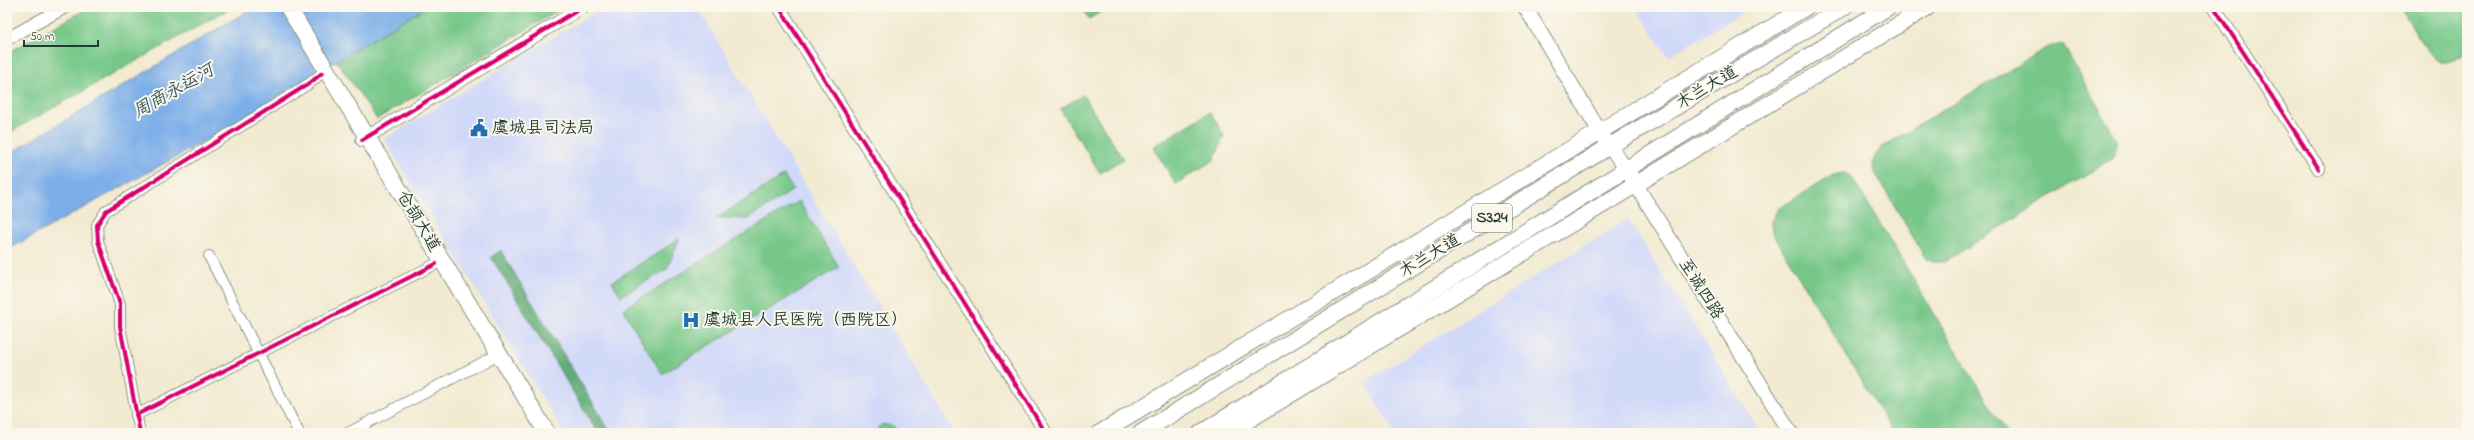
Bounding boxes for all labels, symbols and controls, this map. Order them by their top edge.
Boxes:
scale bar [24,22,98,48]
text: 50 m [30,28,54,46]
water label: 周商永运河 [129,57,222,126]
street label: 木兰大道 [1671,60,1743,116]
place label: 虞城县司法局 [492,116,594,141]
public building icon: 虞城县司法局 [469,118,489,138]
street label: 仓颉大道 [390,185,446,257]
road number: S324 [1472,204,1512,232]
street label: 木兰大道 [1394,228,1466,284]
street label: 至诚四路 [1672,254,1730,324]
place label: 虞城县人民医院（西院区） [704,308,908,333]
hospital icon: 虞城县人民医院（西院区） [681,310,701,330]

